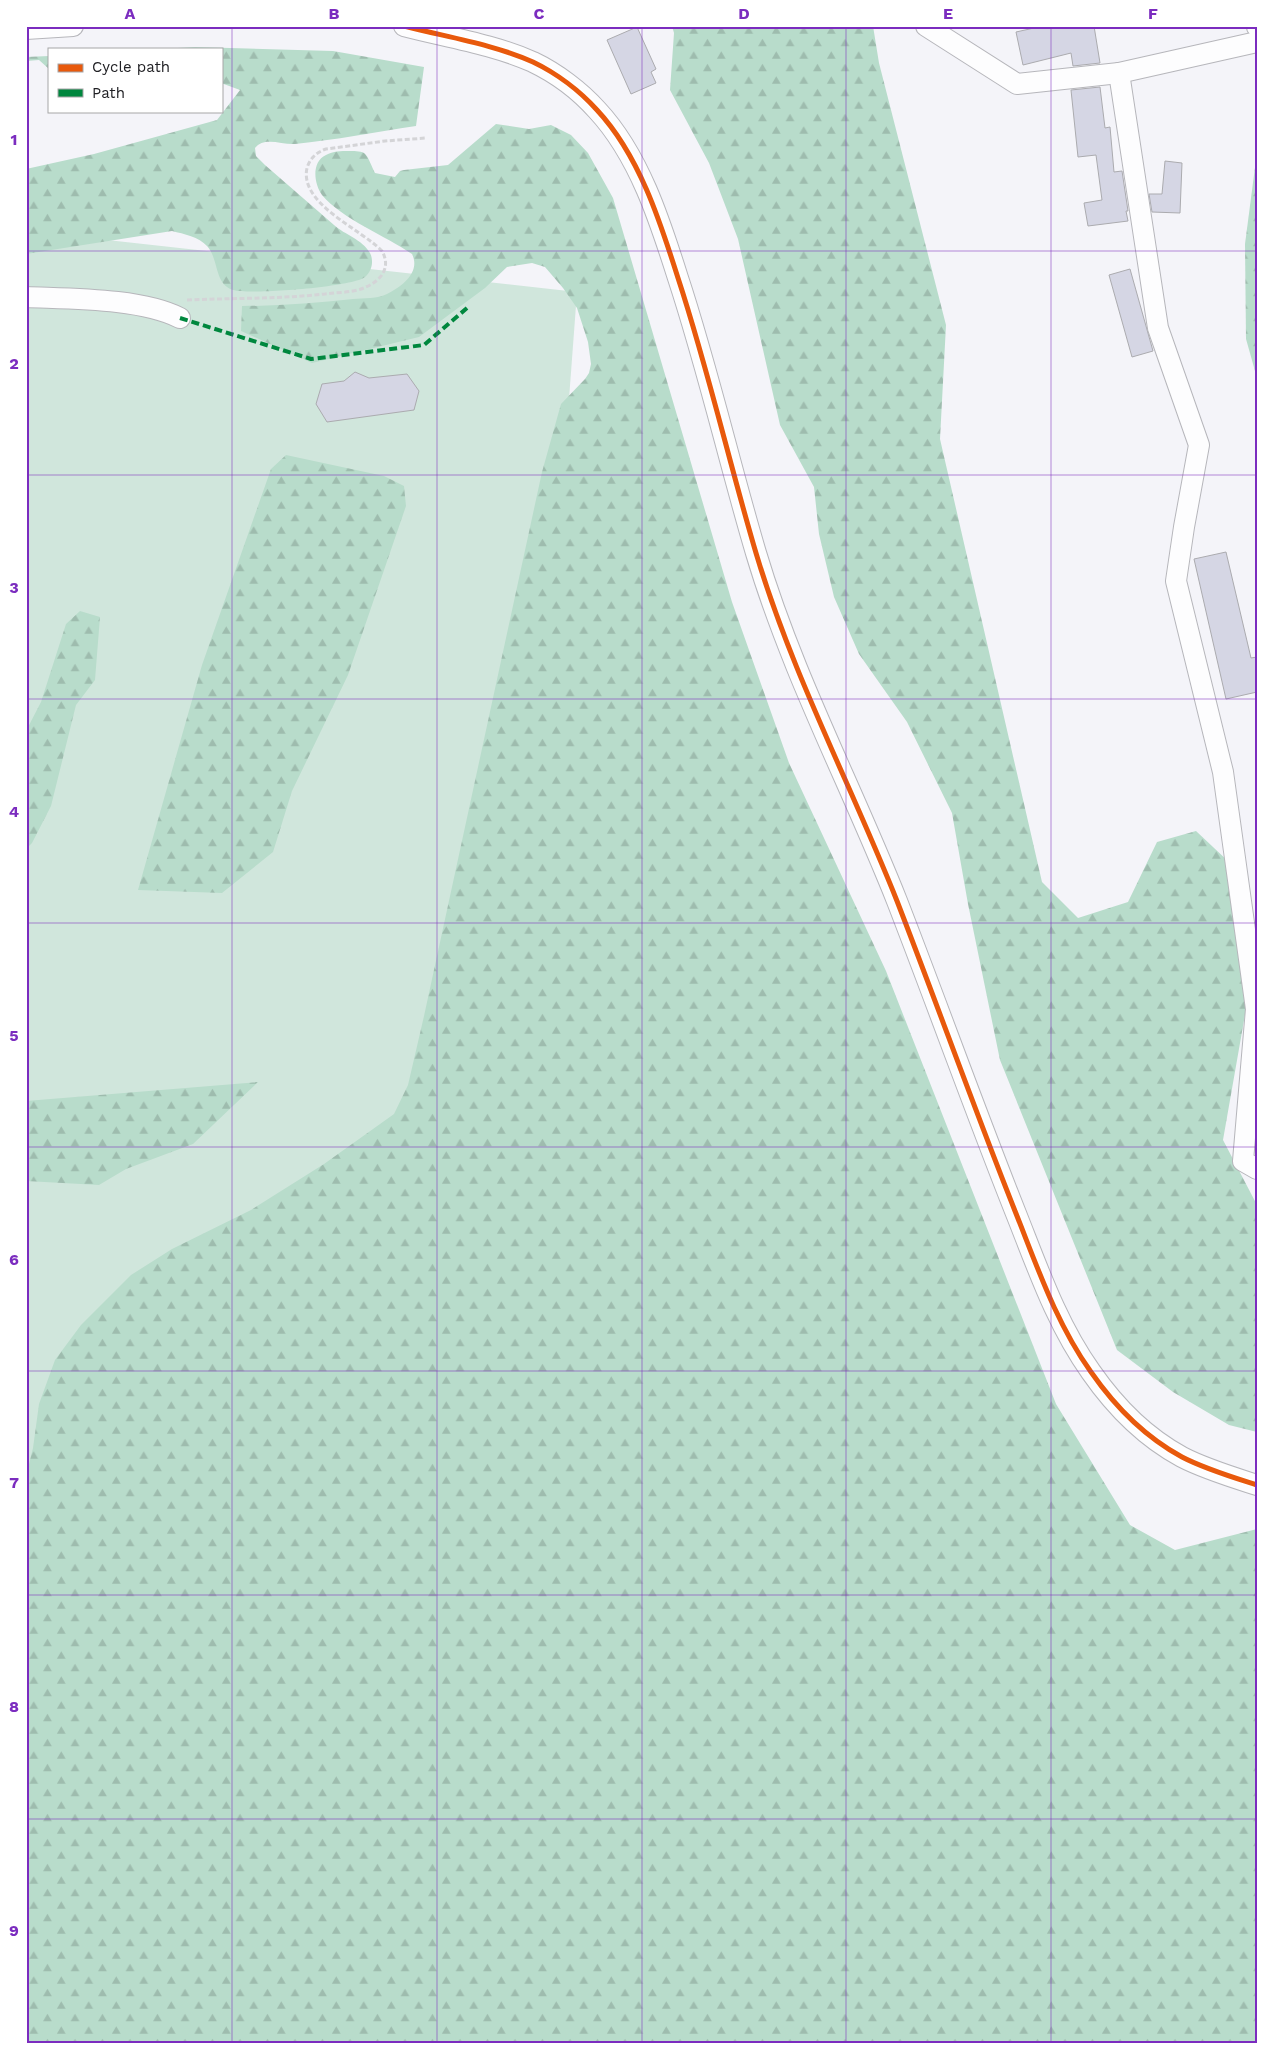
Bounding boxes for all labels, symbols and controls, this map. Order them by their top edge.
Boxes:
text: A [125,4,136,23]
text: B [329,4,340,23]
text: C [534,4,545,23]
text: D [738,4,750,23]
text: E [943,4,953,23]
text: F [1148,4,1158,23]
legend [48,48,222,112]
text: Cycle path [92,58,170,76]
text: Path [92,84,125,102]
text: 1 [11,130,17,149]
text: 2 [9,354,19,373]
text: 3 [9,578,19,597]
text: 4 [9,802,19,821]
text: 5 [9,1026,19,1045]
text: 6 [9,1250,19,1269]
text: 7 [9,1473,19,1492]
text: 8 [9,1697,19,1716]
text: 9 [9,1921,19,1940]

